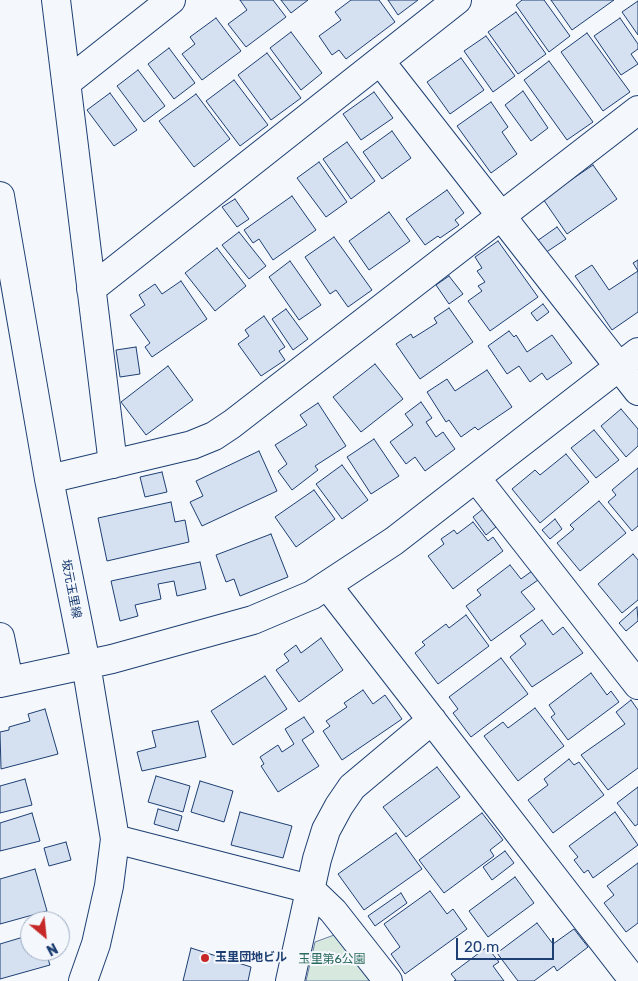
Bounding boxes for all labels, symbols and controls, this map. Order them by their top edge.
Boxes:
street label: 坂元玉里線 [58,558,84,620]
north arrow [20,911,70,961]
scale bar [458,928,556,960]
text: 20 m [464,938,499,956]
text: N [43,939,60,959]
place label: 玉里団地ビル [215,951,287,965]
marker: 玉里団地ビル [199,952,211,964]
park label: 玉里第6公園 [298,953,366,967]

